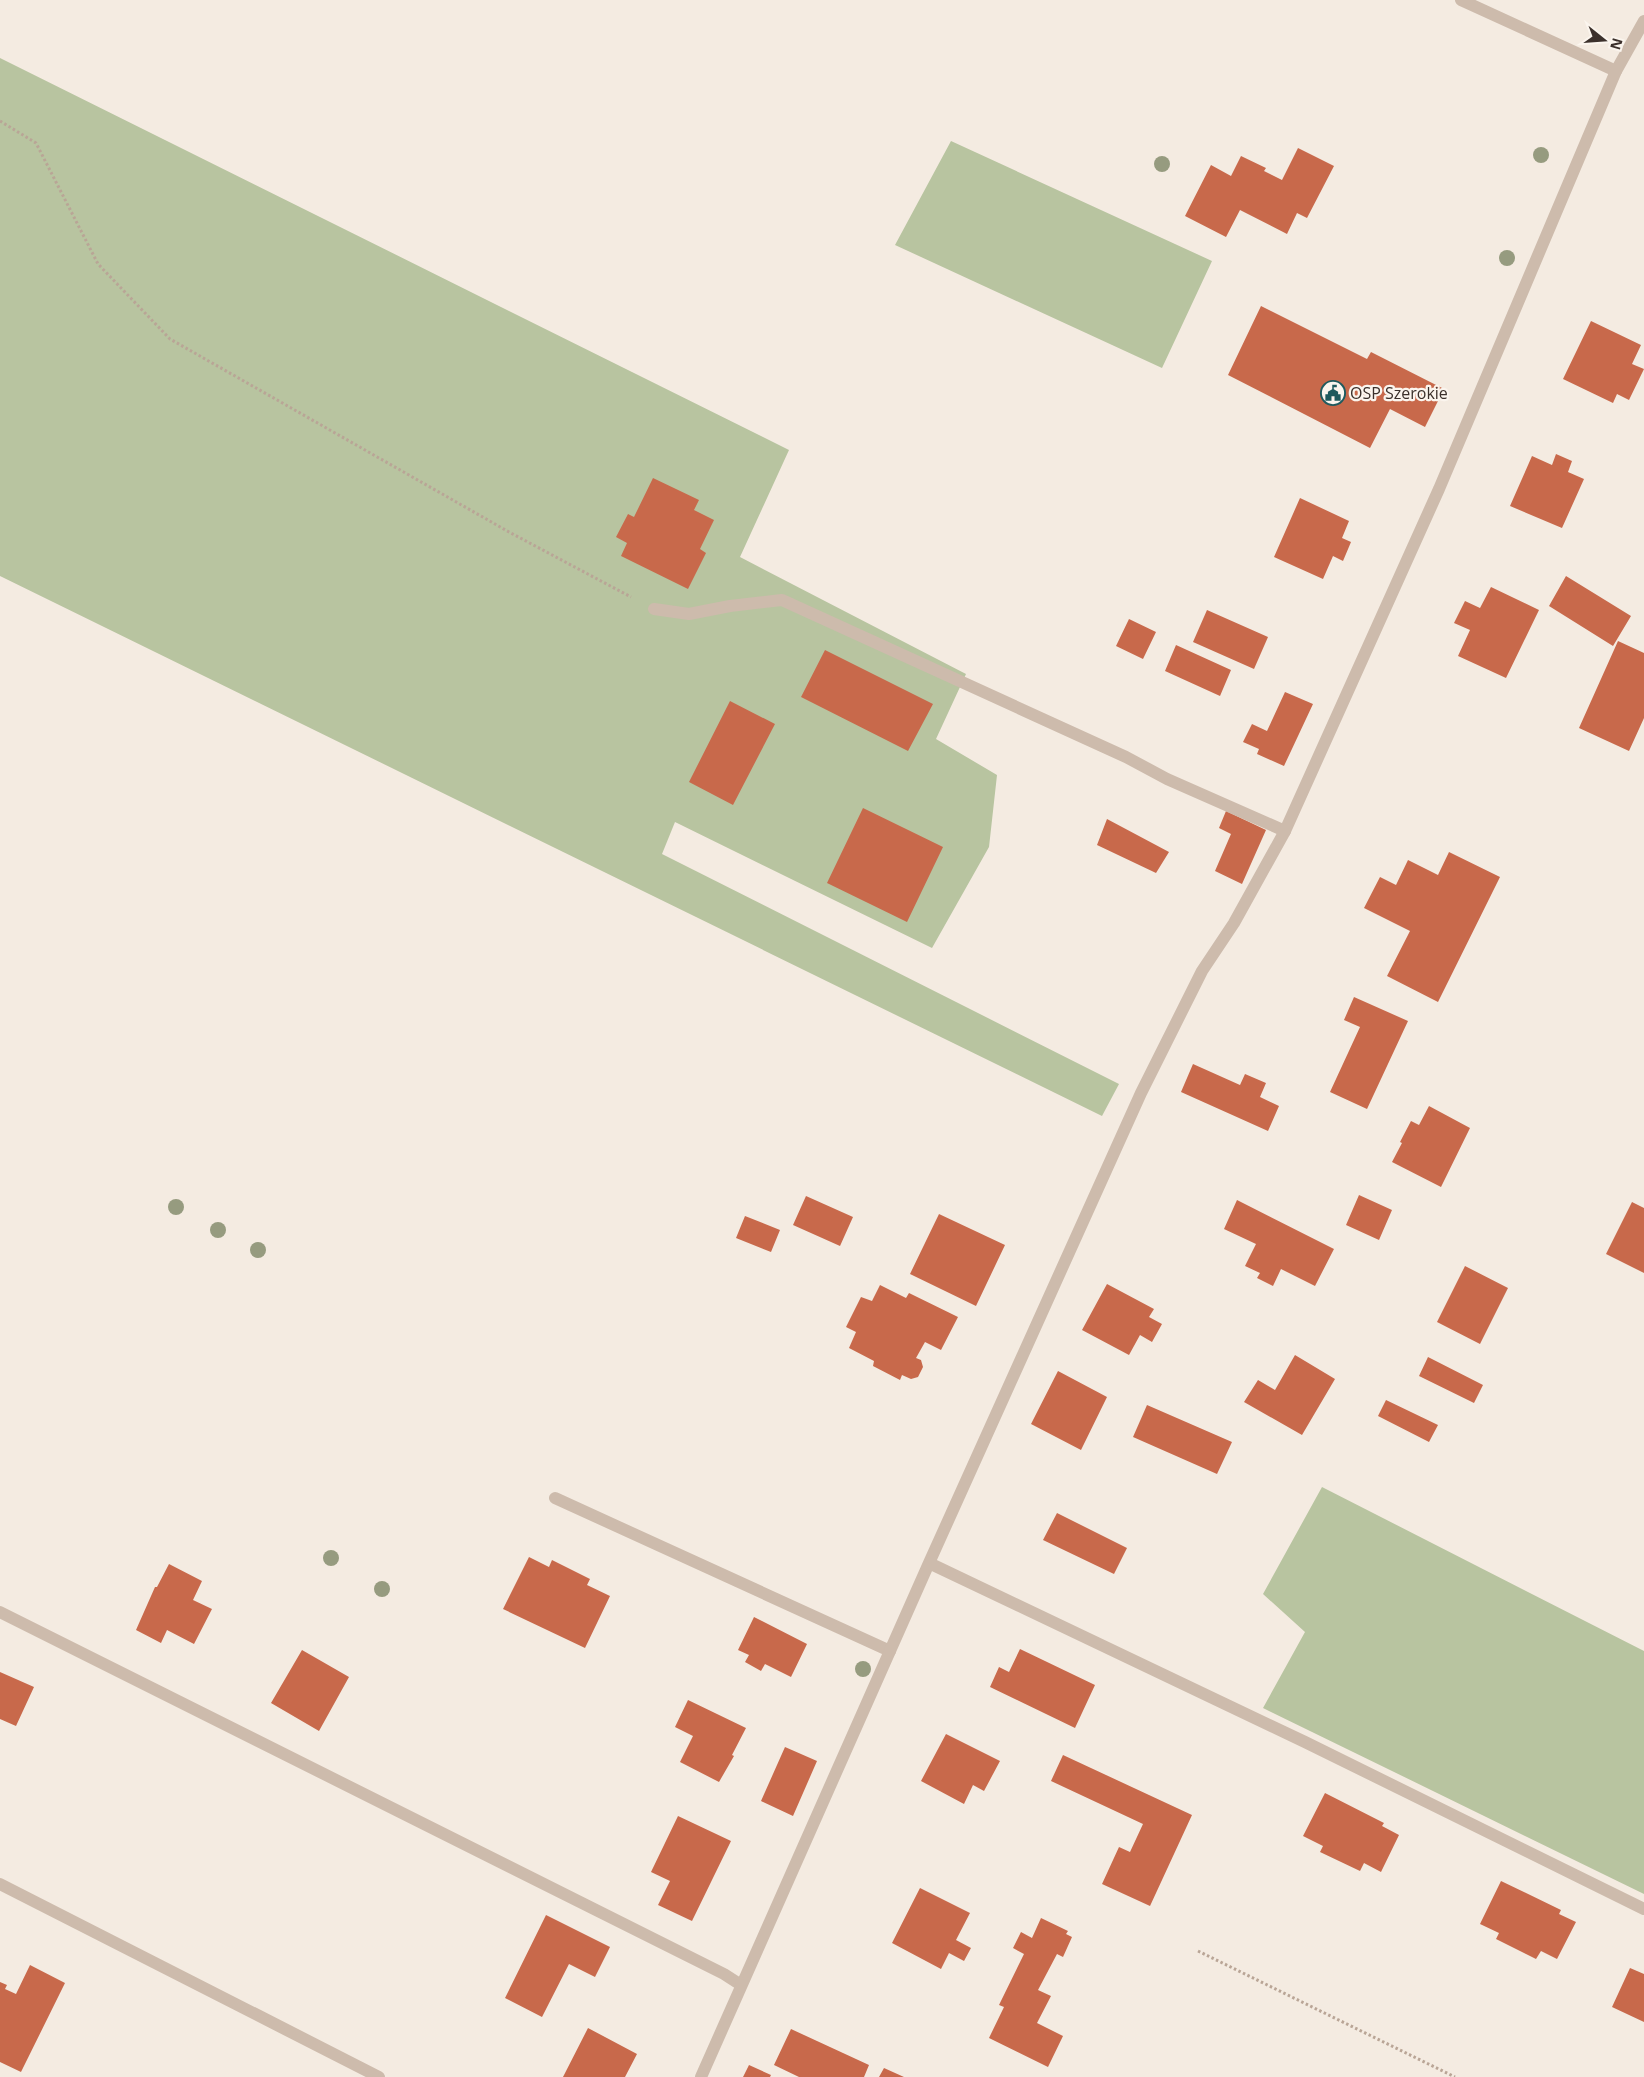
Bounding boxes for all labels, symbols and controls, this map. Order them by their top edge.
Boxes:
north arrow [1579,15,1629,65]
text: N [1606,36,1628,52]
public building icon: OSP Szerokie [1320,380,1346,406]
place label: OSP Szerokie [1350,382,1448,404]

